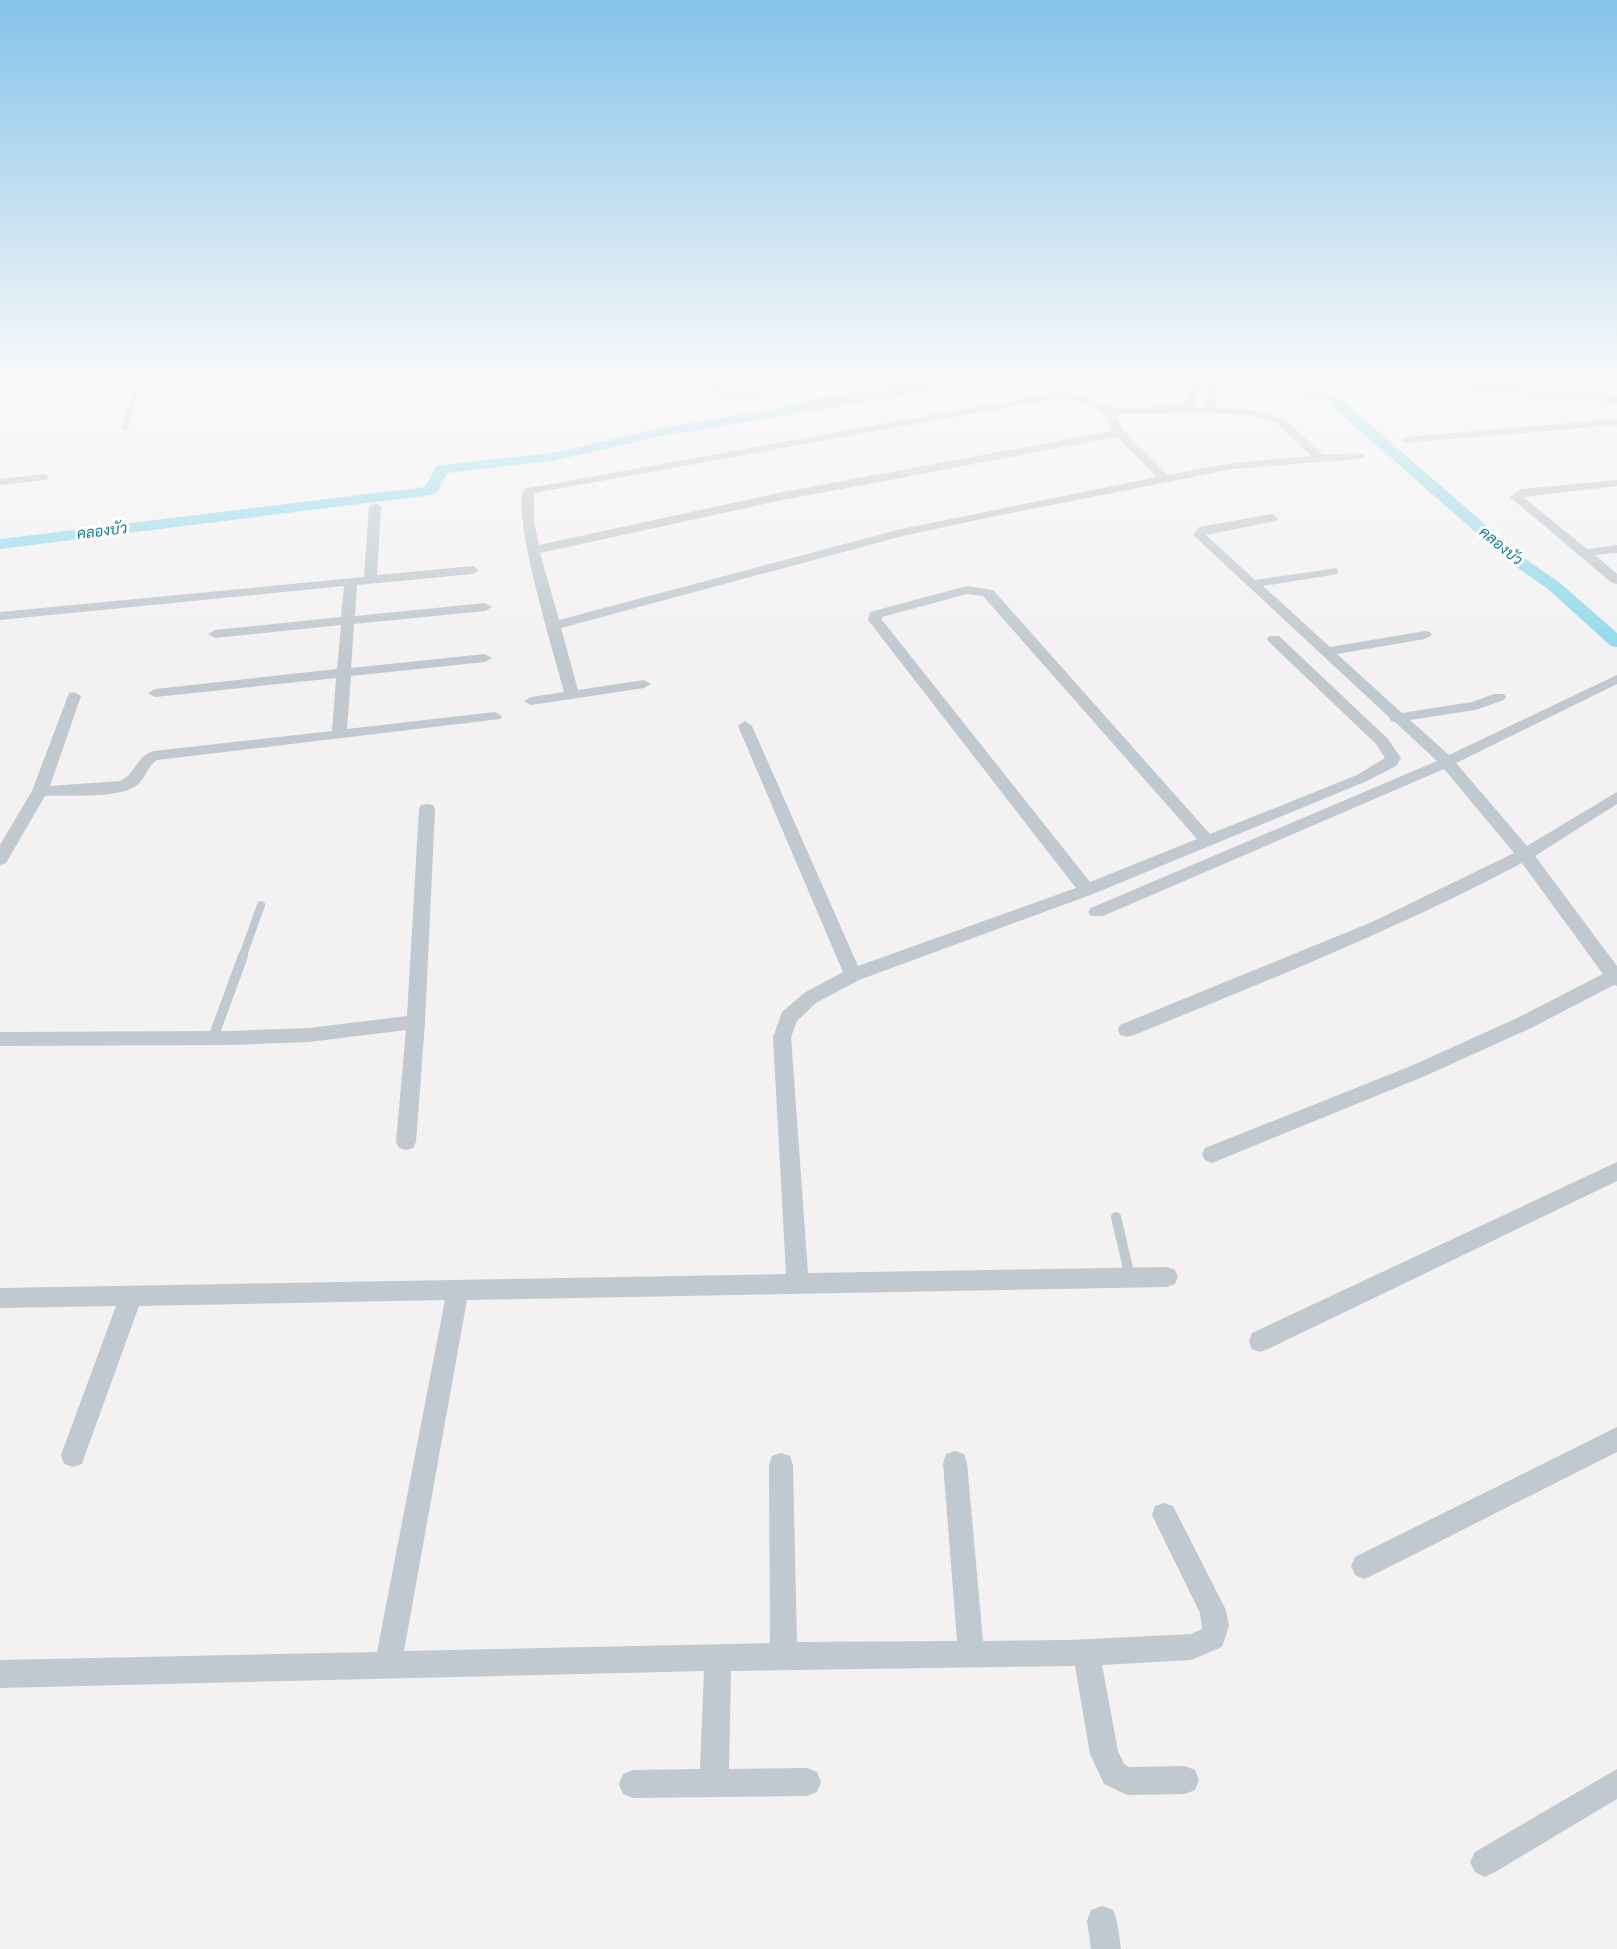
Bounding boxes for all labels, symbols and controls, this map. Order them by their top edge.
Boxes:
water label: คลองบัว [76,519,129,543]
water label: คลองบัว [1476,523,1526,569]

